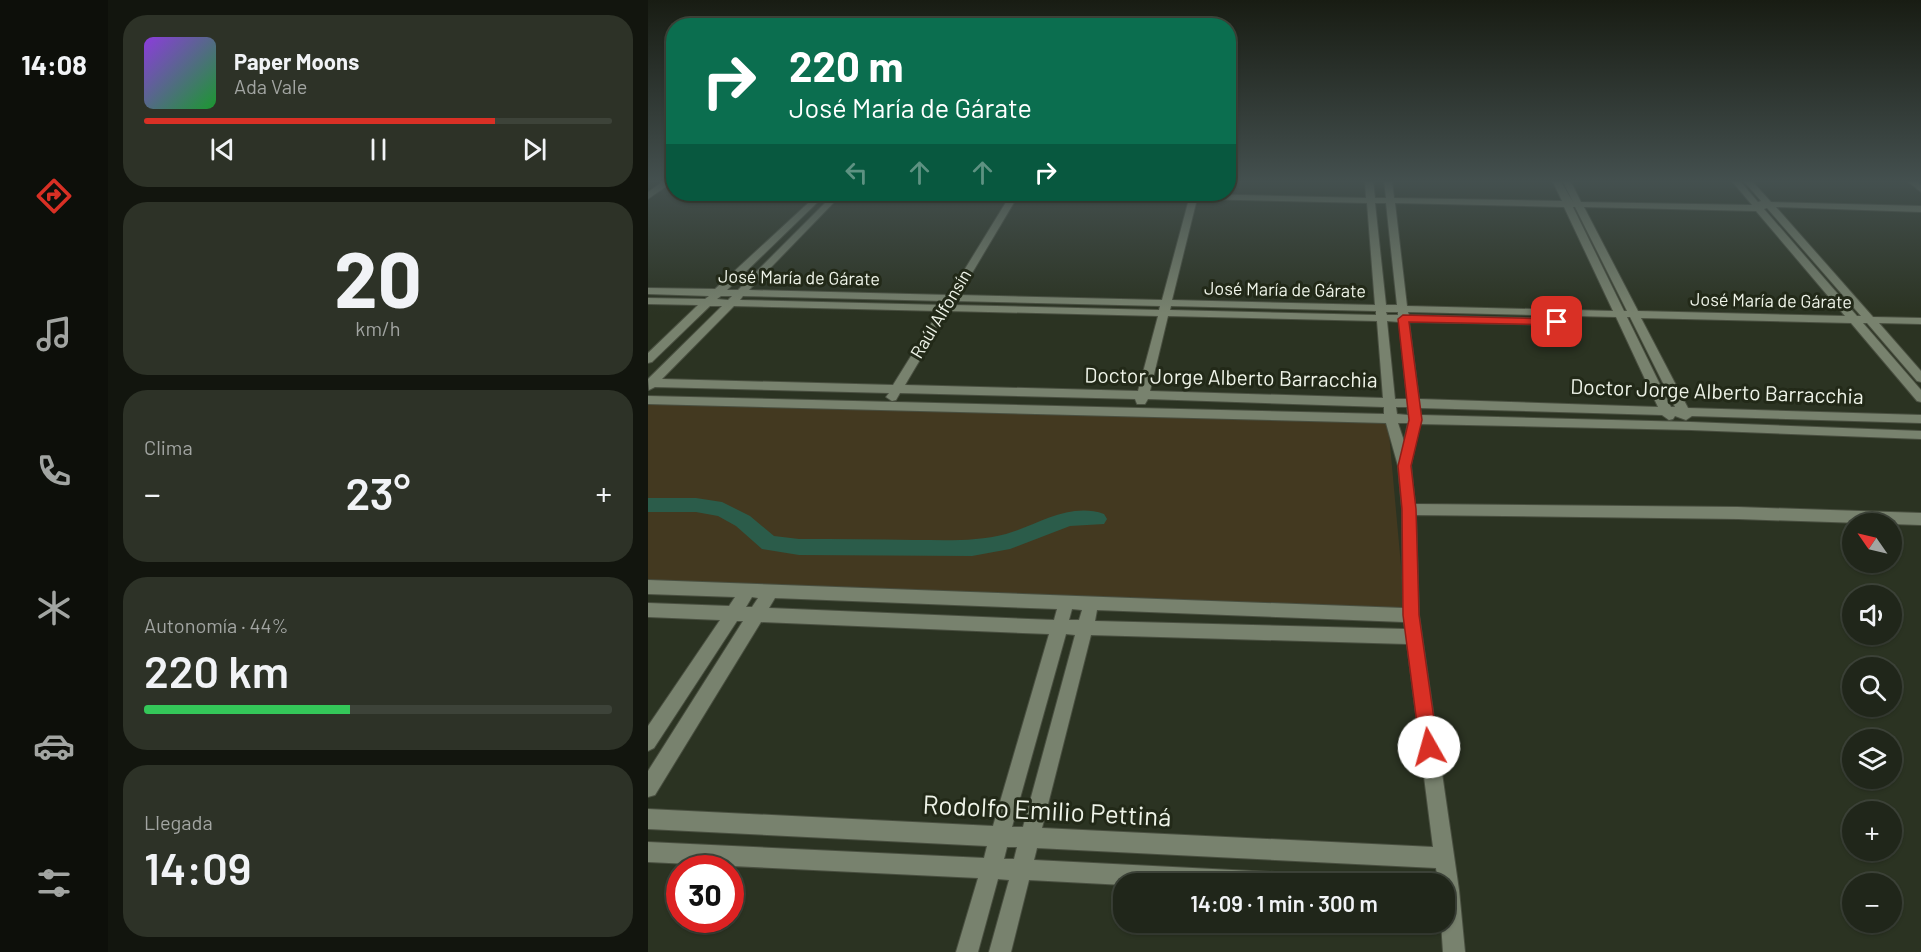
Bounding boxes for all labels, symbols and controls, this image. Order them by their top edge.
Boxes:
text: 220 m [789,40,903,90]
icon: right [690,42,768,120]
text: 14:08 [21,48,87,80]
text: Paper Moons [234,48,359,74]
text: Ada Vale [234,74,307,98]
text: José María de Gárate [789,91,1032,123]
icon: previous [206,133,239,166]
icon: pause [362,133,395,166]
icon: next [518,133,551,166]
icon: left [840,156,873,189]
icon: ahead [903,156,936,189]
icon: ahead [966,156,999,189]
icon: right [1029,156,1062,189]
icon: directions [33,175,75,217]
text: 20 [334,230,422,324]
street label: José María de Gárate [718,265,880,289]
street label: Raúl Alfonsín [905,265,975,362]
street label: José María de Gárate [1204,277,1366,301]
street label: José María de Gárate [1690,288,1852,312]
pin [1531,296,1582,347]
icon: arrive [1540,305,1573,338]
icon: music [33,313,75,355]
text: km/h [355,316,401,340]
street label: Doctor Jorge Alberto Barracchia [1084,361,1378,392]
street label: Doctor Jorge Alberto Barracchia [1570,373,1864,408]
text: Clima [144,435,193,459]
icon: phone [33,450,75,492]
text: 23° [345,465,411,519]
text: − [144,473,161,513]
text: + [596,473,612,513]
north arrow [1842,513,1902,573]
map controls [1842,513,1902,933]
button: sound [1842,585,1902,645]
icon: climate [33,587,75,629]
text: Autonomía · 44% [144,613,288,637]
text: 220 km [144,643,289,697]
button: search [1842,657,1902,717]
position arrow [1397,715,1461,779]
icon: car [33,725,75,767]
button: layers [1842,729,1902,789]
street label: Rodolfo Emilio Pettiná [922,788,1172,831]
button: + [1842,801,1902,861]
text: Llegada [144,810,213,834]
text: 14:09 [144,840,251,894]
speed limit sign: 30 [666,855,744,933]
icon: filters [33,862,75,904]
button: − [1842,873,1902,933]
text: 14:09 · 1 min · 300 m [1190,890,1378,916]

